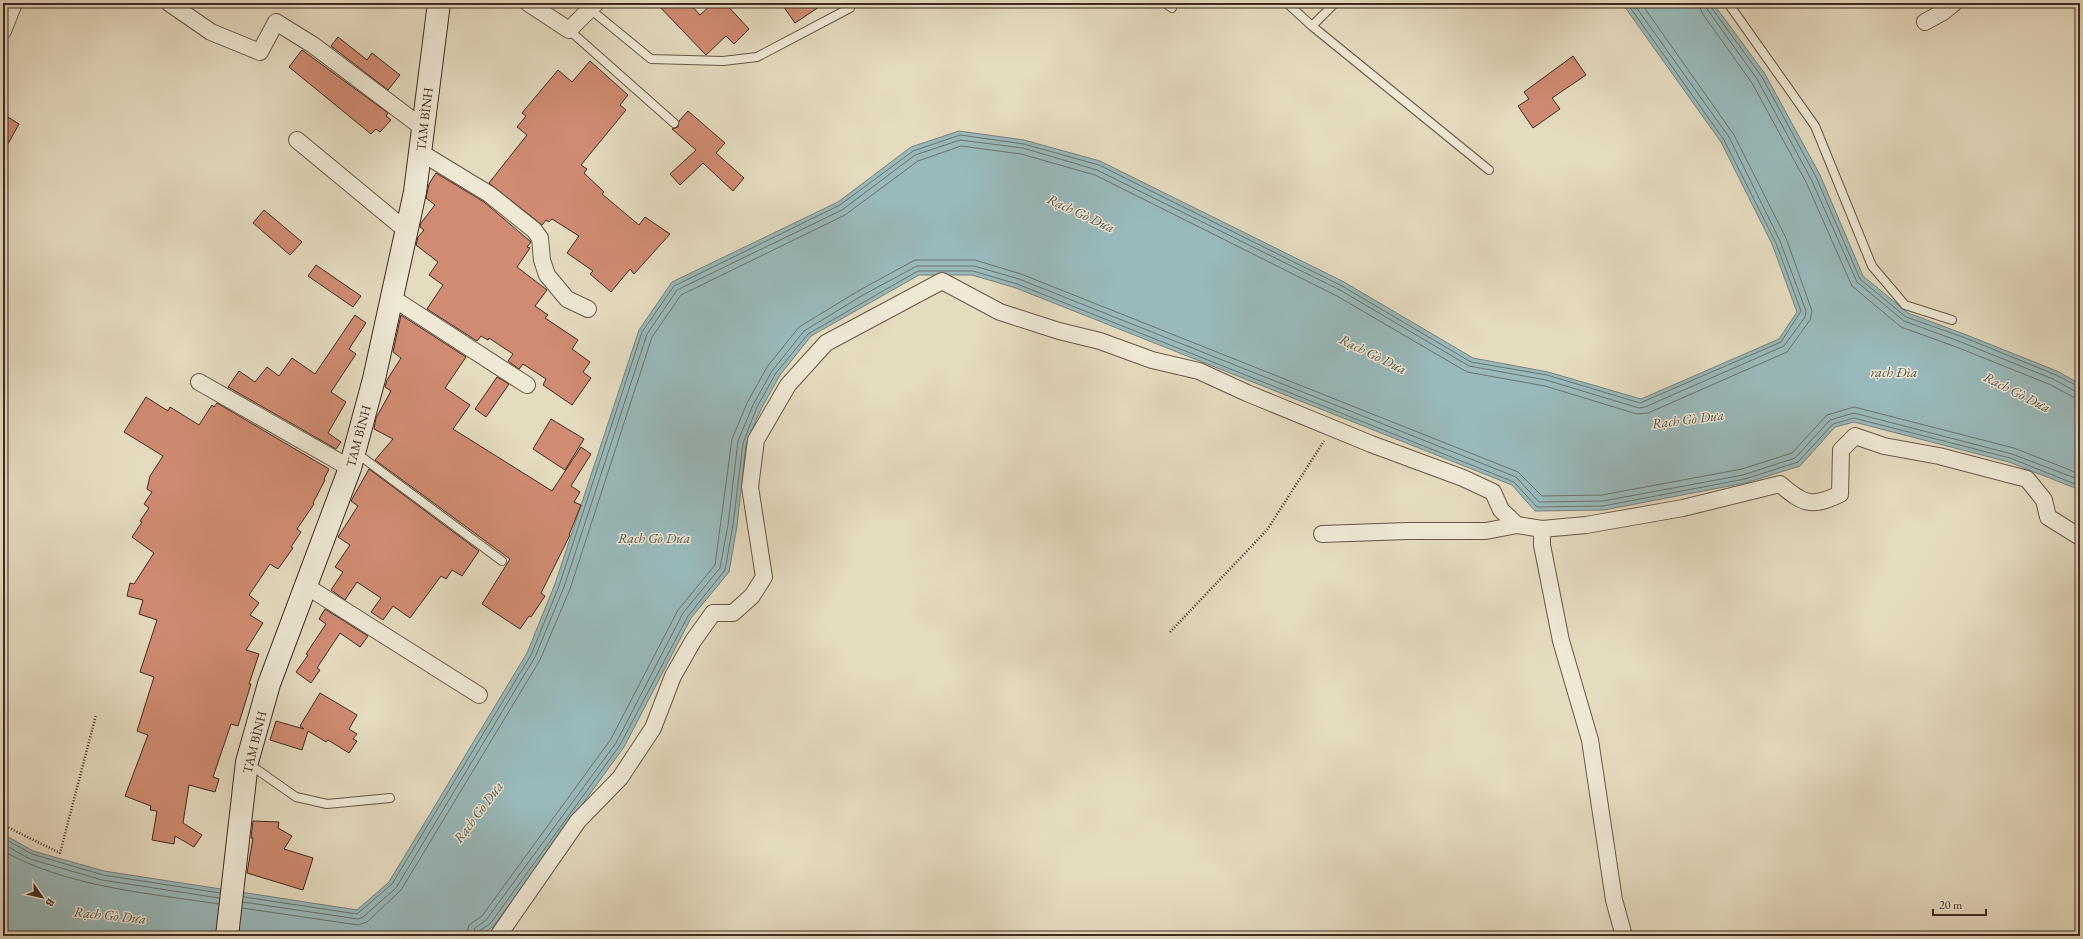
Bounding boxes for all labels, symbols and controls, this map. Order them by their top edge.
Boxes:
street label: TAM BÌNH [412,86,437,152]
water label: Rạch Gò Dưa [1044,189,1118,237]
water label: Rạch Gò Dưa [1336,330,1410,378]
water label: rạch Đìa [1871,363,1918,381]
water label: Rạch Gò Dưa [1981,367,2054,417]
street label: TAM BÌNH [342,403,375,469]
water label: Rạch Gò Dưa [1651,406,1725,432]
water label: Rạch Gò Dưa [618,529,690,547]
street label: TAM BÌNH [239,709,271,775]
water label: Rạch Gò Dưa [449,777,507,846]
north arrow [22,877,62,917]
scale bar [1933,891,1986,917]
text: B [42,896,58,909]
text: 20 m [1939,897,1963,913]
water label: Rạch Gò Dưa [73,902,147,928]

